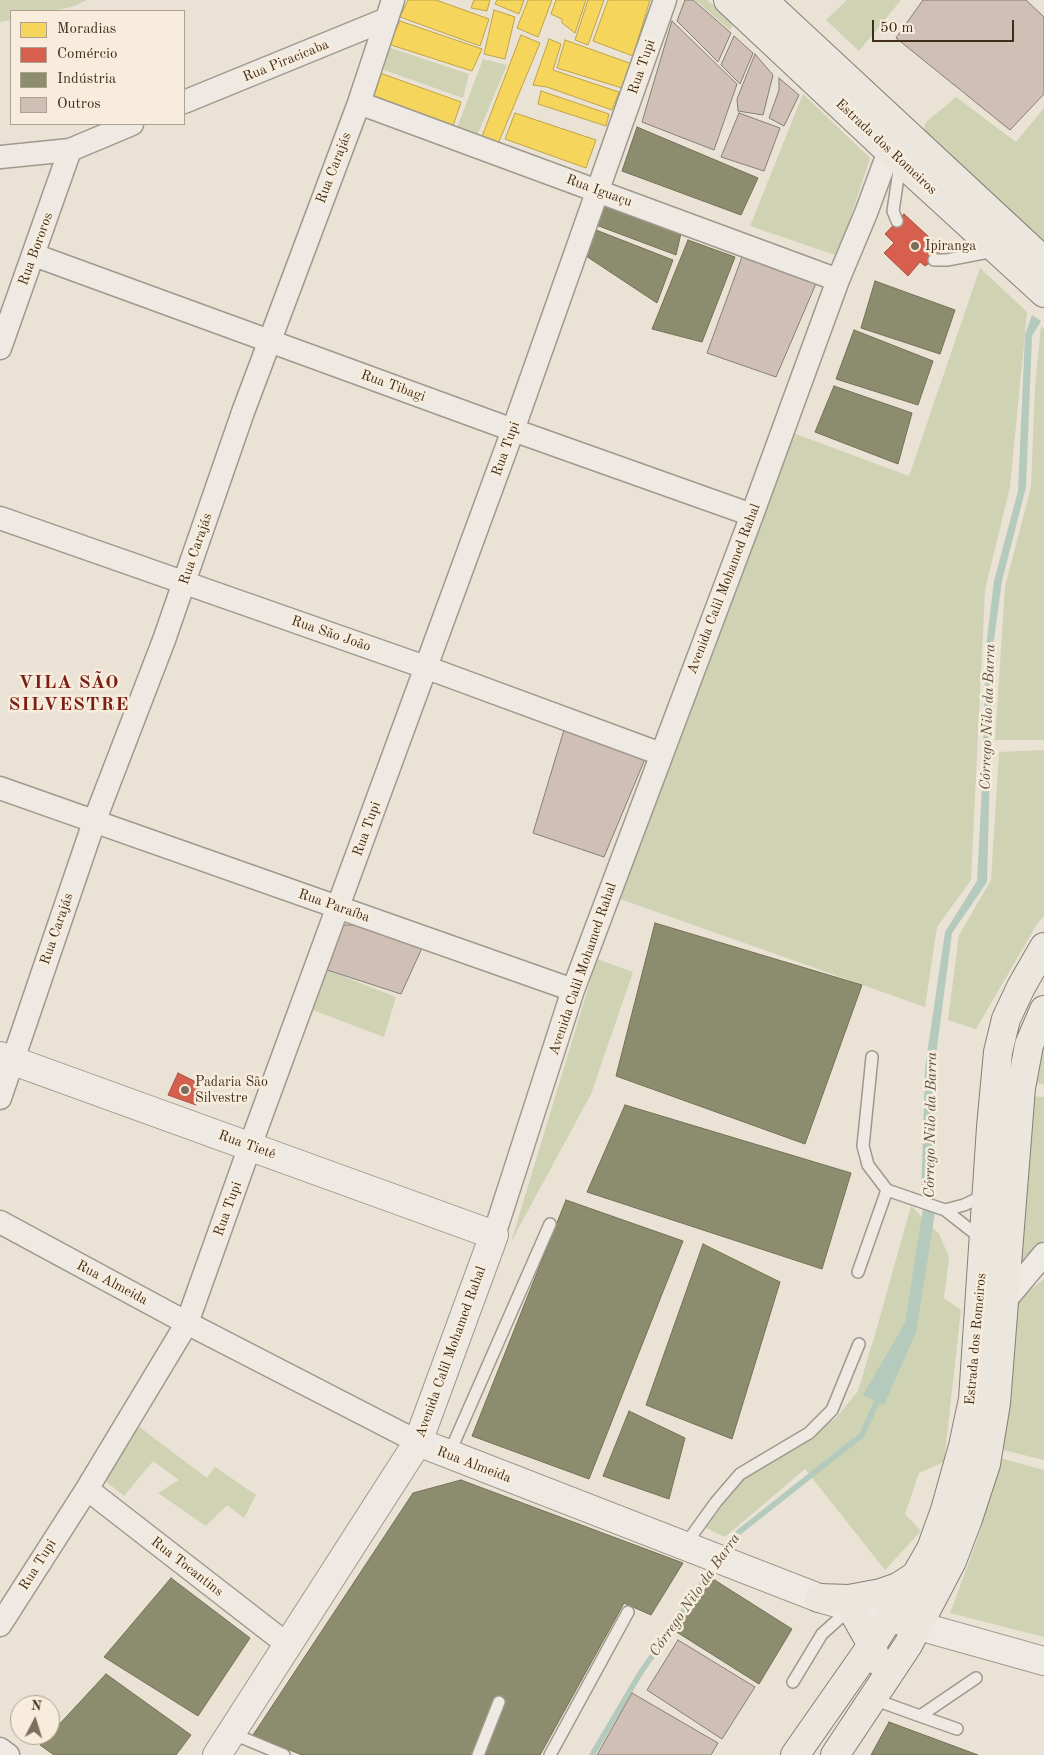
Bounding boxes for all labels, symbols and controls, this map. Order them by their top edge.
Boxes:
legend [10,10,185,125]
scale bar [874,10,1016,42]
text: 50 m [880,21,914,36]
text: Moradias [57,22,116,37]
street label: Rua Piracicaba [241,36,331,86]
street label: Rua Tupi [625,37,659,97]
text: Comércio [57,47,117,62]
text: Indústria [57,72,116,87]
street label: Estrada dos Romeiros [832,96,940,198]
text: Outros [57,97,101,112]
street label: Rua Carajás [313,130,355,206]
street label: Rua Iguaçu [564,171,634,211]
street label: Rua Bororos [15,210,57,288]
place label: Ipiranga [925,238,976,254]
marker: Ipiranga [909,240,921,252]
street label: Rua Tibagi [358,367,428,405]
street label: Rua Tupi [488,419,524,479]
street label: Avenida Calil Mohamed Rahal [684,501,764,677]
street label: Rua Carajás [176,511,216,587]
street label: Rua São João [289,613,373,655]
water label: Córrego Nilo da Barra [976,644,1000,790]
district label: VILA SÃO SILVESTRE [7,672,131,716]
street label: Rua Tupi [349,799,385,859]
street label: Avenida Calil Mohamed Rahal [546,881,620,1057]
street label: Rua Paraíba [296,886,372,926]
street label: Rua Carajás [37,891,77,967]
water label: Córrego Nilo da Barra [921,1052,941,1198]
place label: Padaria São Silvestre [195,1074,268,1106]
marker: Padaria São Silvestre [179,1084,191,1096]
street label: Rua Tietê [216,1127,278,1163]
street label: Rua Tupi [210,1179,246,1239]
street label: Rua Almeida [73,1257,151,1309]
street label: Avenida Calil Mohamed Rahal [412,1264,490,1440]
street label: Estrada dos Romeiros [962,1272,990,1406]
street label: Rua Almeida [434,1443,514,1487]
water label: Córrego Nilo da Barra [646,1530,744,1660]
street label: Rua Tocantins [147,1534,227,1600]
street label: Rua Tupi [16,1536,60,1594]
north arrow [10,1695,60,1745]
text: N [30,1699,42,1713]

